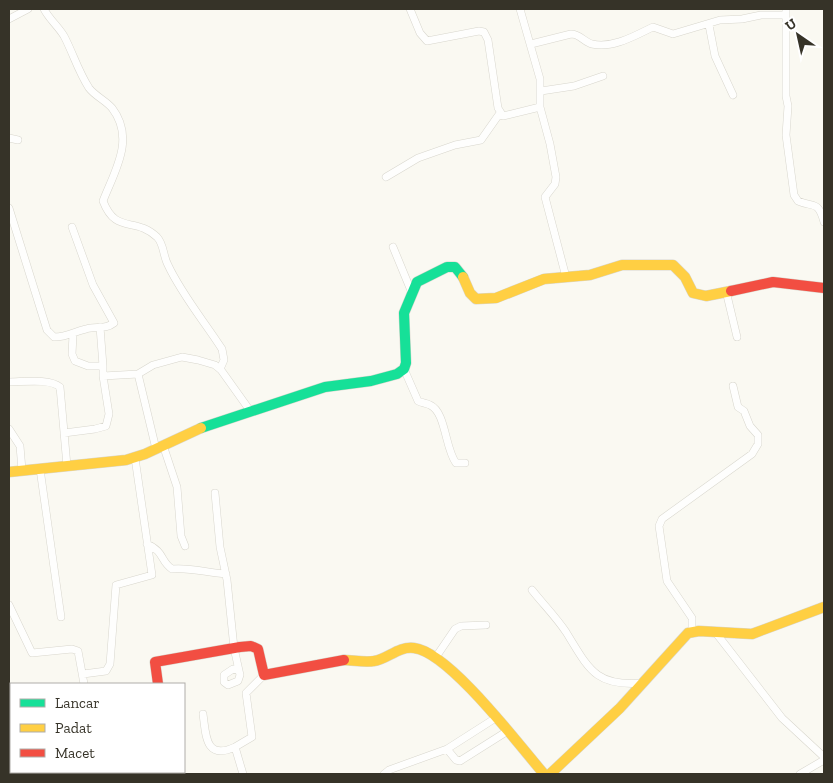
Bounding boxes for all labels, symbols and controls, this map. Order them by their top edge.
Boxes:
north arrow [773,10,823,60]
text: U [782,15,800,35]
legend [10,683,185,773]
text: Lancar [55,694,100,712]
text: Padat [55,719,92,737]
text: Macet [55,744,95,762]

